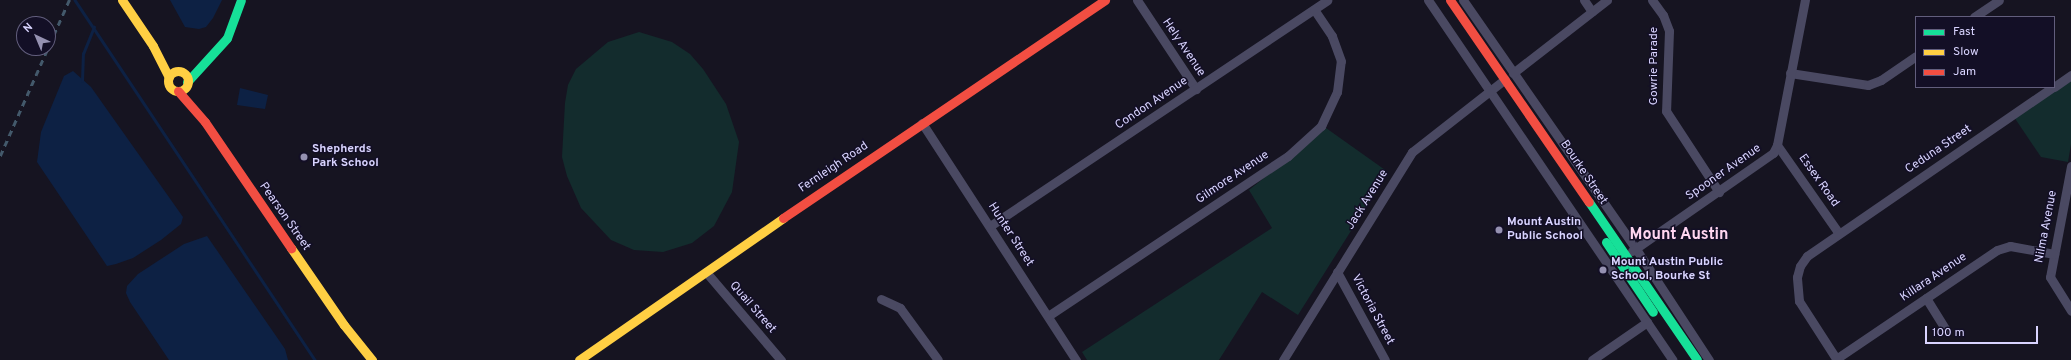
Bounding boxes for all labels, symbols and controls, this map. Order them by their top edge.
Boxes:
north arrow [16,16,56,56]
street label: Hely Avenue [1158,16,1208,80]
legend [1915,16,2055,88]
text: N [21,20,36,36]
text: Fast [1953,24,1975,40]
street label: Gowrie Parade [1648,27,1662,105]
text: Slow [1953,44,1979,60]
text: Jam [1953,64,1976,80]
street label: Condon Avenue [1113,74,1191,134]
street label: Ceduna Street [1903,122,1975,178]
street label: Bourke Street [1556,138,1610,208]
street label: Fernleigh Road [797,140,871,196]
street label: Spooner Avenue [1683,142,1765,204]
place label: Shepherds Park School [312,143,379,171]
street label: Gilmore Avenue [1194,148,1272,208]
marker: Shepherds Park School [299,152,309,162]
street label: Essex Road [1795,152,1841,210]
street label: Jack Avenue [1344,167,1392,233]
street label: Pearson Street [255,180,313,254]
street label: Nilma Avenue [2033,189,2061,265]
street label: Hunter Street [984,200,1036,270]
place label: Mount Austin Public School [1507,216,1583,244]
marker: Mount Austin Public School [1494,225,1504,235]
district label: Mount Austin [1629,225,1729,245]
street label: Killara Avenue [1898,250,1970,306]
place label: Mount Austin Public School, Bourke St [1611,256,1724,284]
marker: Mount Austin Public School, Bourke St [1598,265,1608,275]
street label: Victoria Street [1347,272,1397,348]
street label: Quail Street [726,279,778,337]
scale bar [1927,318,2040,344]
text: 100 m [1932,325,1965,341]

